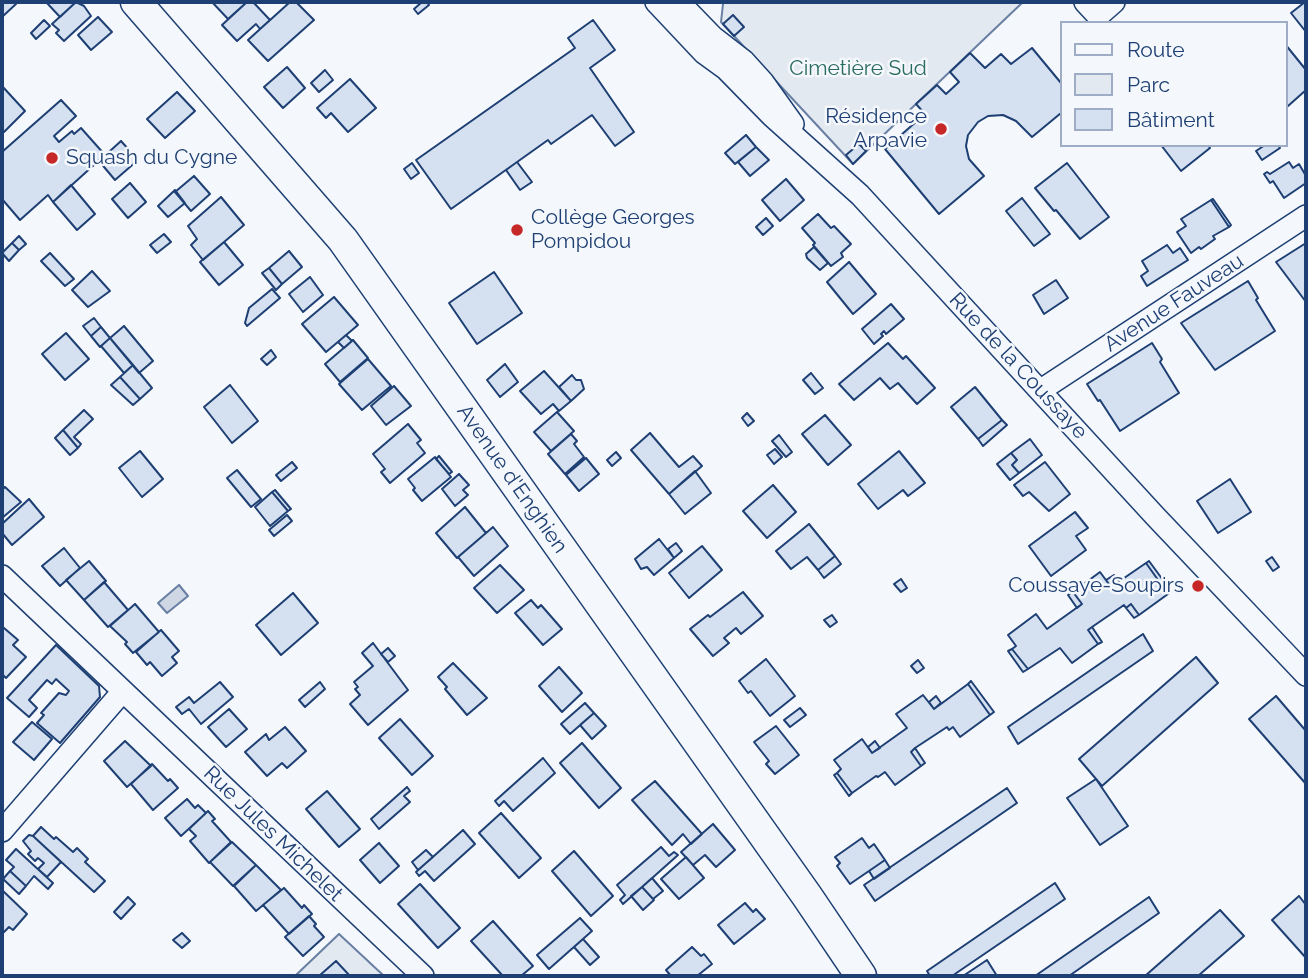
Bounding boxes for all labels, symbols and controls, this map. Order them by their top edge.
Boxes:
legend [1060,21,1287,147]
text: Route [1127,37,1185,62]
park label: Cimetière Sud [789,56,927,82]
text: Parc [1127,72,1170,97]
place label: Résidence Arpavie [825,104,927,154]
text: Bâtiment [1127,107,1215,132]
marker: Résidence Arpavie [933,121,949,137]
place label: Squash du Cygne [66,145,237,171]
marker: Squash du Cygne [44,150,60,166]
place label: Collège Georges Pompidou [531,205,695,255]
marker: Collège Georges Pompidou [509,222,525,238]
street label: Avenue Fauveau [1100,249,1248,357]
street label: Rue de la Coussaye [944,288,1092,444]
street label: Avenue d'Enghien [451,400,573,558]
place label: Coussaye-Soupirs [1008,573,1184,599]
marker: Coussaye-Soupirs [1190,578,1206,594]
street label: Rue Jules Michelet [198,761,348,907]

